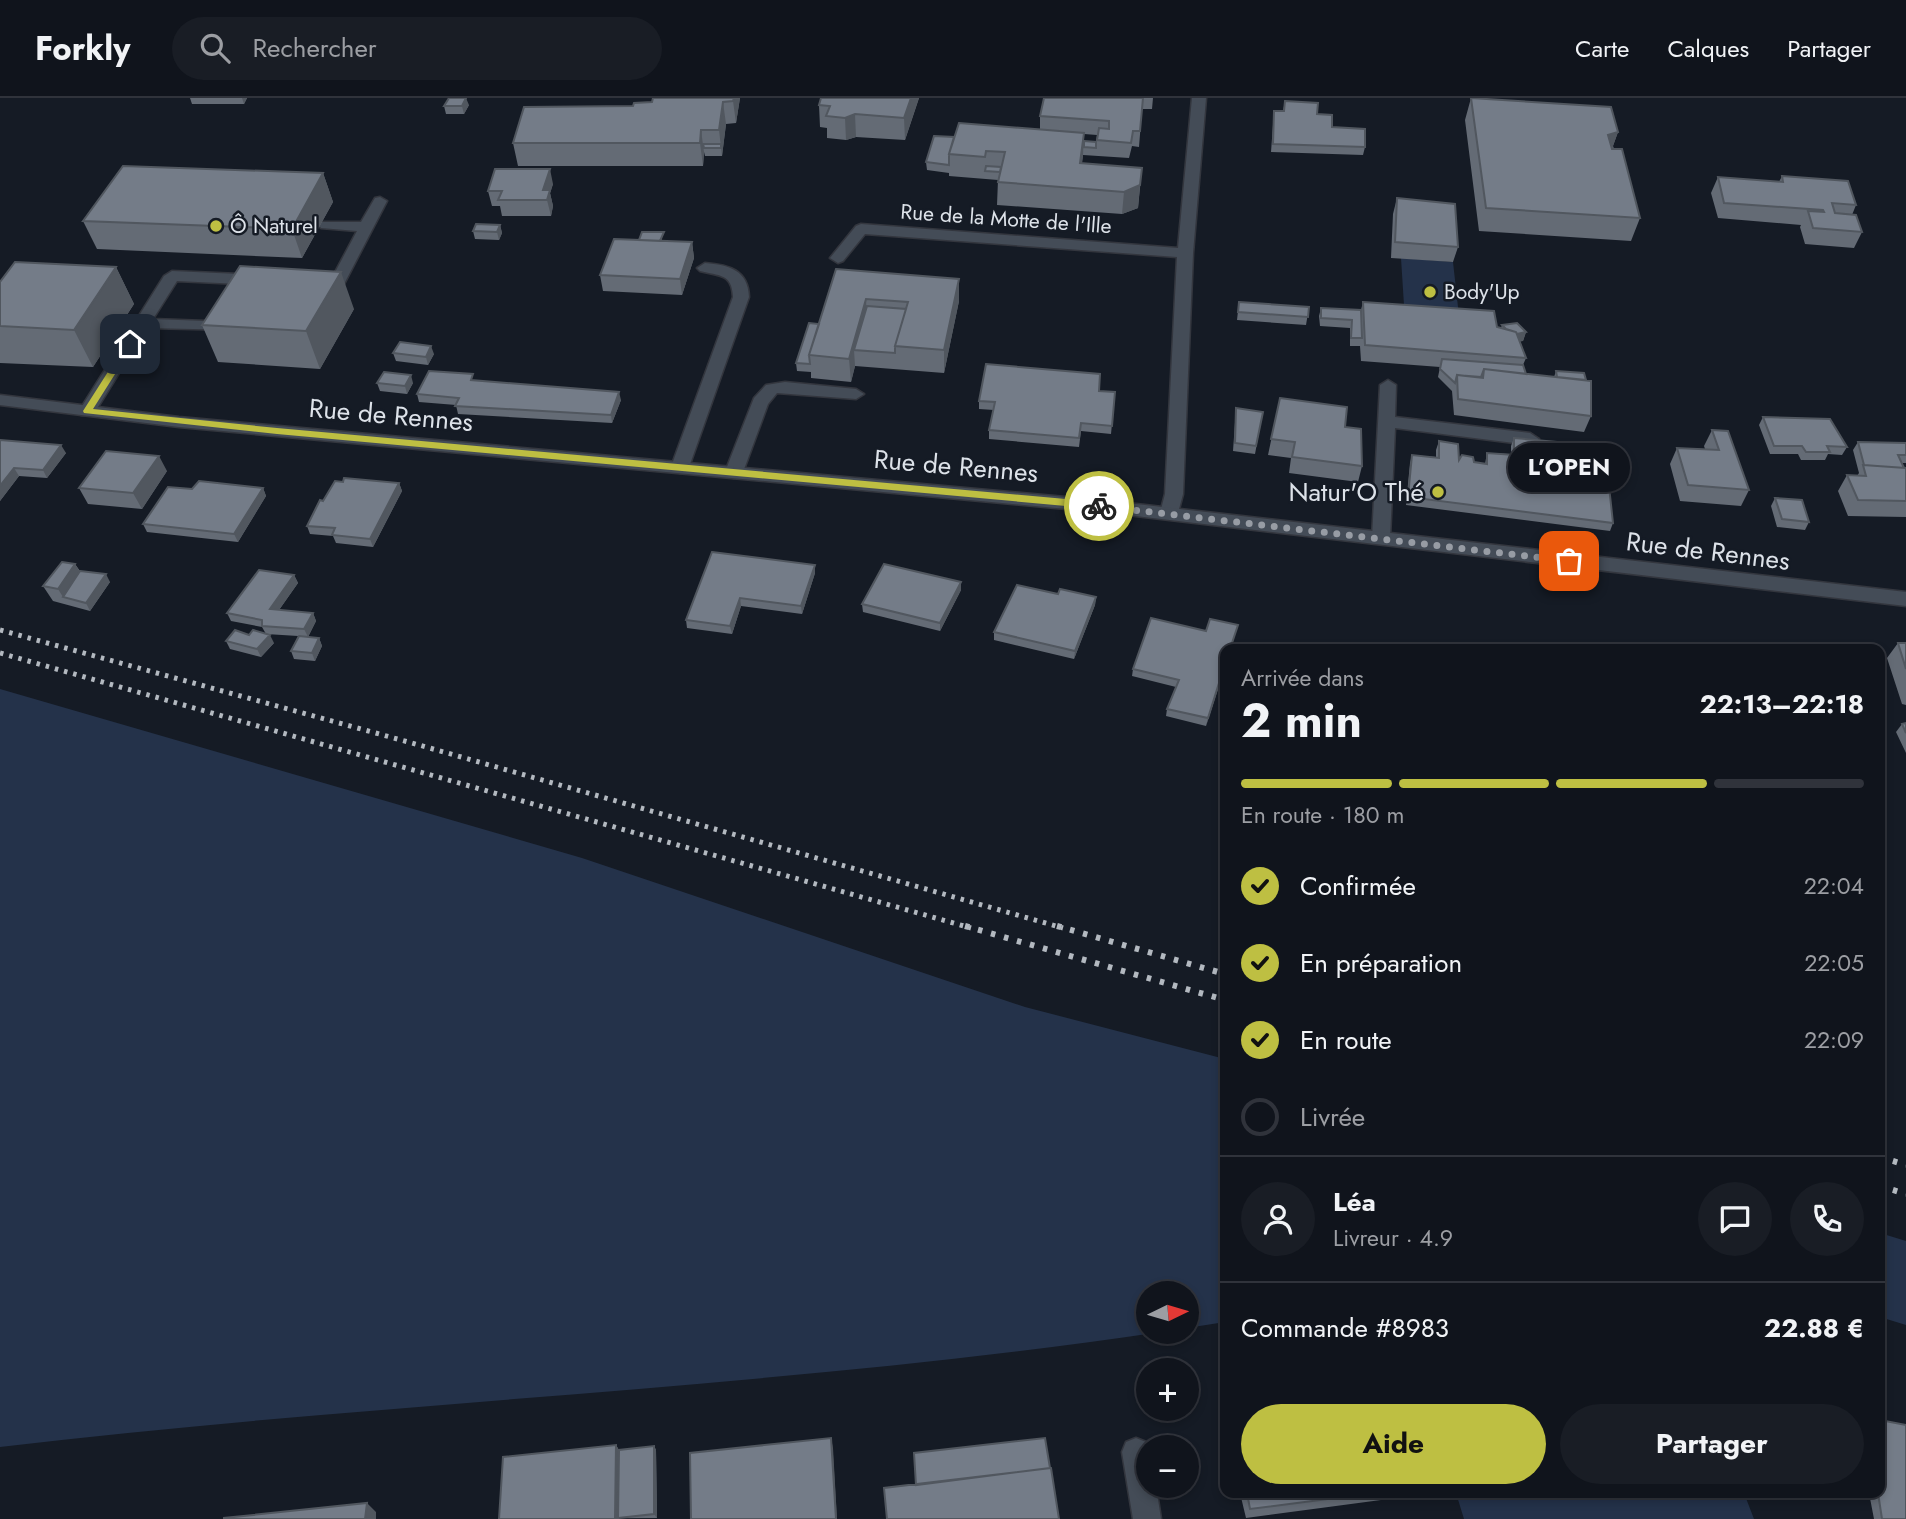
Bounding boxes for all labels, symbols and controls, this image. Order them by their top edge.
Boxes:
search box [172,17,662,80]
text: Forkly [35,25,130,72]
icon: search [196,29,234,67]
text: Rechercher [252,29,377,67]
text: Carte [1575,31,1629,66]
text: Calques [1667,31,1749,66]
text: Partager [1787,31,1871,66]
street label: Rue de la Motte de l'Ille [900,197,1113,241]
place label: Ô Naturel [230,211,318,241]
marker: Ô Naturel [208,218,224,234]
place label: Body'Up [1444,277,1520,307]
marker: Body'Up [1422,284,1438,300]
pin [100,314,160,374]
icon: home [111,325,149,363]
street label: Rue de Rennes [307,389,475,441]
street label: Rue de Rennes [872,440,1040,492]
callout: L’OPEN [1508,442,1630,491]
text: L’OPEN [1528,450,1610,484]
courier [1064,471,1134,541]
place label: Natur'O Thé [1288,473,1424,511]
marker: Natur'O Thé [1430,484,1446,500]
icon: bike [1080,487,1118,525]
street label: Rue de Rennes [1624,522,1792,580]
pin [1539,531,1599,591]
icon: bag [1550,542,1588,580]
text: Arrivée dans [1241,661,1364,695]
text: 22:13–22:18 [1700,685,1864,723]
text: 2 min [1241,688,1362,754]
text: En route · 180 m [1241,798,1404,832]
icon: check [1241,867,1279,905]
text: Confirmée [1300,867,1416,905]
text: 22:04 [1804,869,1864,903]
icon: check [1241,944,1279,982]
text: En préparation [1300,944,1462,982]
text: 22:05 [1804,946,1864,980]
icon: check [1241,1021,1279,1059]
text: En route [1300,1021,1392,1059]
text: 22:09 [1804,1023,1864,1057]
text: Livrée [1300,1098,1365,1136]
button: person [1241,1182,1315,1256]
button: chat [1698,1182,1772,1256]
button: phone [1790,1182,1864,1256]
text: Léa [1333,1183,1376,1221]
text: Livreur · 4.9 [1333,1221,1453,1255]
north arrow [1136,1281,1199,1344]
map controls [1136,1281,1199,1498]
text: Commande #8983 [1241,1309,1449,1347]
text: 22.88 € [1764,1309,1864,1347]
button: + [1136,1358,1199,1421]
button: Aide [1241,1404,1546,1484]
button: Partager [1560,1404,1864,1484]
button: − [1136,1435,1199,1498]

